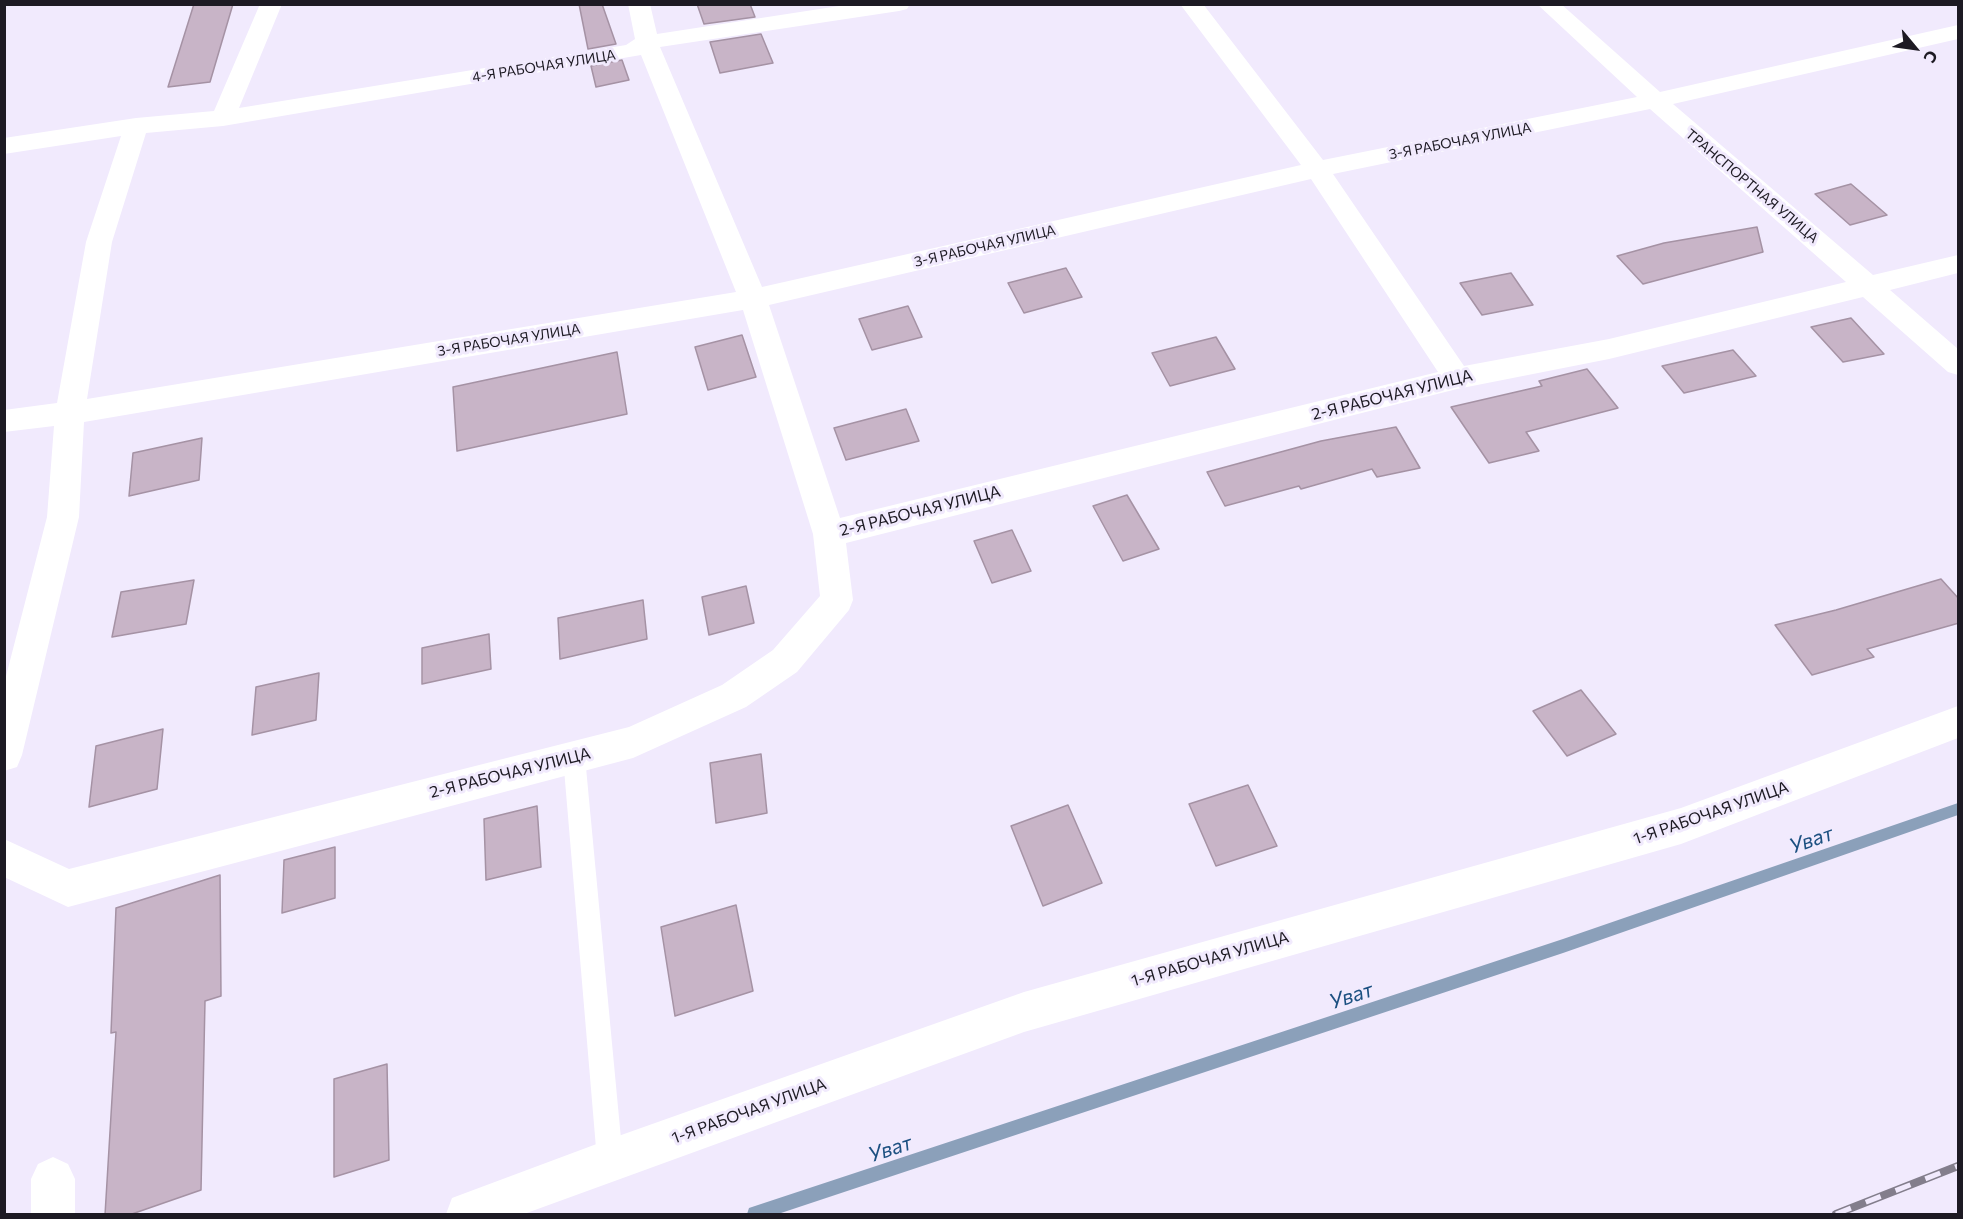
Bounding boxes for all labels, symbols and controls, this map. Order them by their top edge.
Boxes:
north arrow [1885,18,1945,78]
street label: 4-Я РАБОЧАЯ УЛИЦА [471,46,617,86]
text: С [1920,48,1942,66]
street label: 3-Я РАБОЧАЯ УЛИЦА [1387,119,1533,163]
street label: ТРАНСПОРТНАЯ УЛИЦА [1682,126,1822,246]
street label: 3-Я РАБОЧАЯ УЛИЦА [913,222,1057,270]
street label: 3-Я РАБОЧАЯ УЛИЦА [436,320,582,360]
street label: 2-Я РАБОЧАЯ УЛИЦА [1310,366,1474,424]
street label: 2-Я РАБОЧАЯ УЛИЦА [838,482,1002,540]
street label: 2-Я РАБОЧАЯ УЛИЦА [428,744,592,802]
street label: 1-Я РАБОЧАЯ УЛИЦА [1631,777,1791,849]
water label: Уват [1786,821,1836,859]
street label: 1-Я РАБОЧАЯ УЛИЦА [1129,927,1291,991]
water label: Уват [1326,977,1376,1015]
street label: 1-Я РАБОЧАЯ УЛИЦА [669,1074,829,1148]
water label: Уват [865,1130,915,1168]

